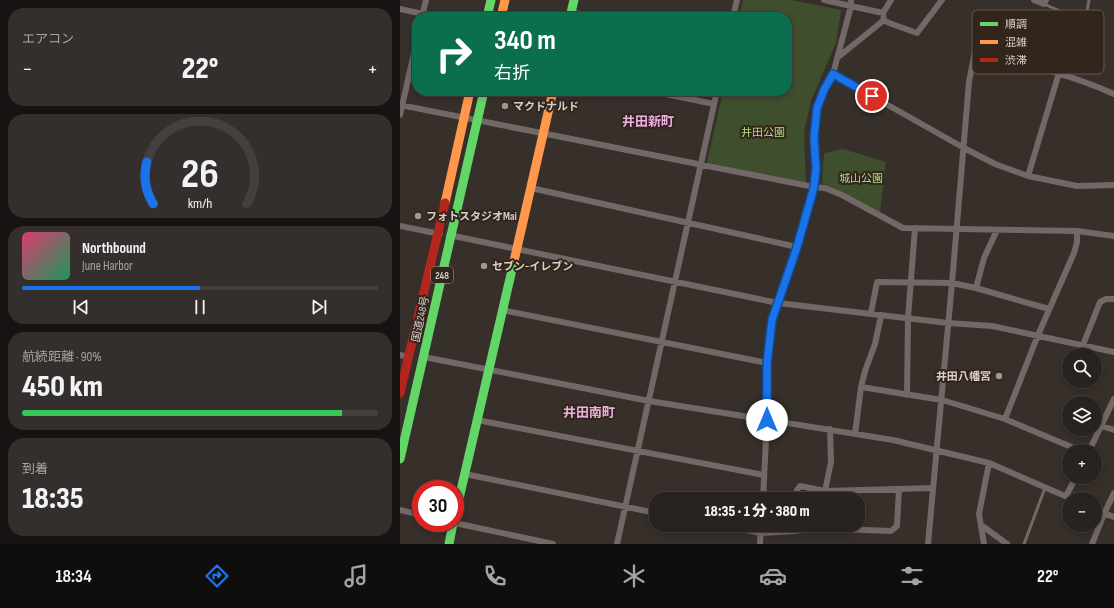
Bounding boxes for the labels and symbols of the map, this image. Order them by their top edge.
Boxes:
legend [972,10,1104,74]
text: 順調 [1005,18,1027,31]
text: 混雑 [1005,36,1027,49]
text: 渋滞 [1005,54,1027,67]
pin [855,79,889,113]
place label: マクドナルド [513,100,579,113]
marker: マクドナルド [500,101,510,111]
district label: 井田新町 [622,114,674,130]
park label: 井田公園 [741,126,785,139]
park label: 城山公園 [839,172,883,185]
place label: フォトスタジオMai [426,210,517,223]
marker: フォトスタジオMai [413,211,423,221]
place label: セブン-イレブン [492,260,573,273]
marker: セブン-イレブン [479,261,489,271]
road number: 248 [431,267,453,283]
street label: 国道248号 [409,295,432,343]
place label: 井田八幡宮 [936,370,991,383]
marker: 井田八幡宮 [994,371,1004,381]
position arrow [746,399,788,441]
district label: 井田南町 [563,405,615,421]
speed limit sign: 30 [412,480,464,532]

